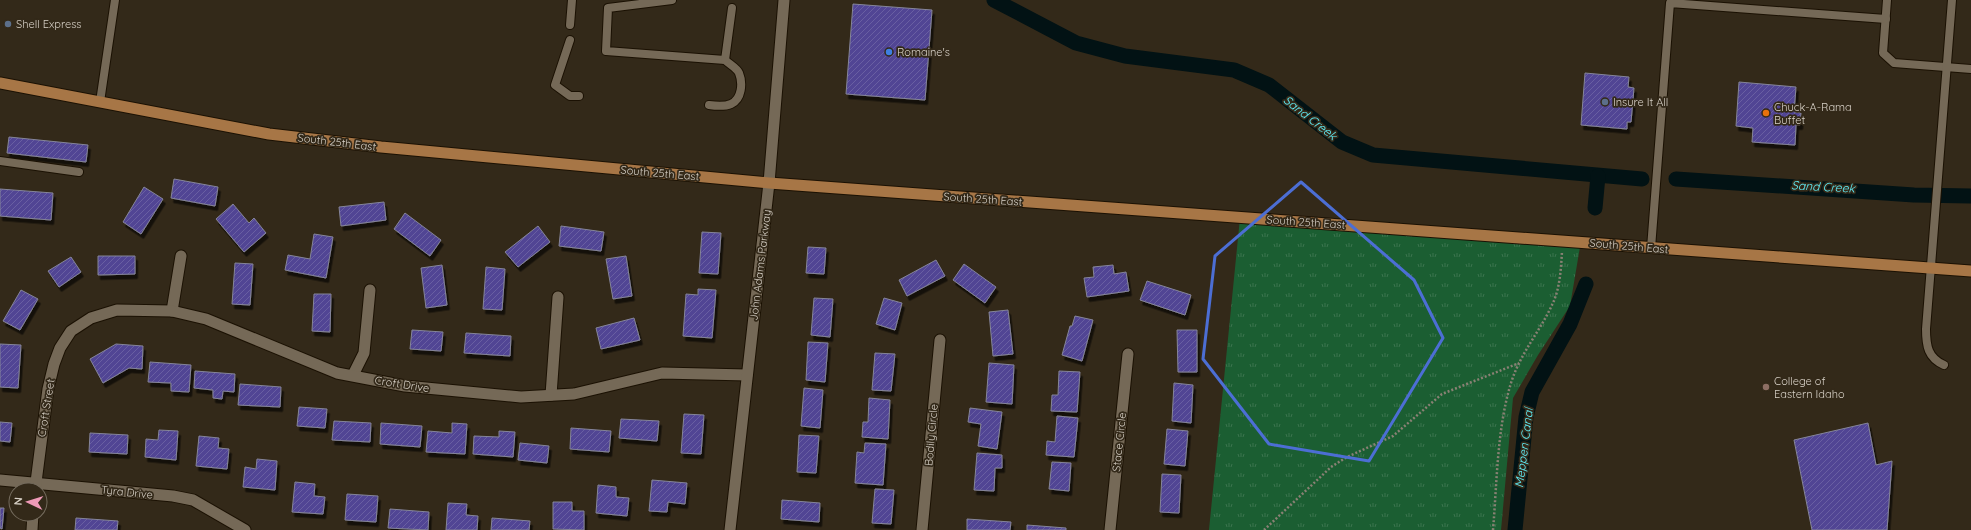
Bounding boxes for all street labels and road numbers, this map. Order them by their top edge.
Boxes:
street label: South 25th East [297,130,377,154]
street label: South 25th East [620,163,700,183]
street label: South 25th East [943,189,1023,209]
street label: John Adams Parkway [746,209,774,321]
street label: South 25th East [1266,212,1346,232]
street label: South 25th East [1589,236,1669,256]
street label: Croft Drive [374,373,430,395]
street label: Croft Street [35,378,58,438]
street label: Bodily Circle [921,403,941,467]
street label: Stace Circle [1109,412,1129,472]
street label: Tyra Drive [100,482,154,502]

